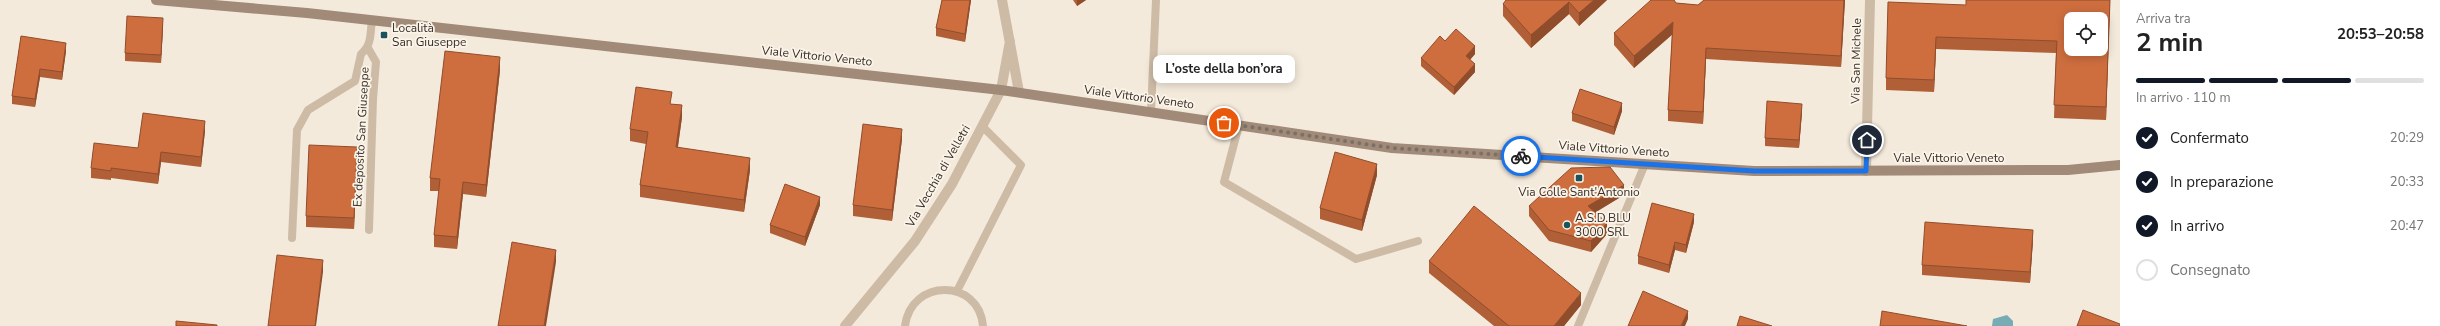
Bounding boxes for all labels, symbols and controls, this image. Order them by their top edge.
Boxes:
text: Arriva tra [2136,10,2191,28]
map controls [2064,12,2108,56]
button: locate [2064,12,2108,56]
street label: Via San Michele [1847,18,1865,105]
place label: Località San Giuseppe [392,20,466,50]
text: 20:53–20:58 [2337,24,2424,44]
text: 2 min [2136,25,2203,60]
marker: Località San Giuseppe [379,30,389,40]
street label: Viale Vittorio Veneto [760,42,873,70]
callout: L’oste della bon’ora [1153,55,1295,83]
text: L’oste della bon’ora [1165,60,1283,78]
street label: Ex deposito San Giuseppe [349,67,373,207]
street label: Viale Vittorio Veneto [1082,81,1195,113]
text: In arrivo · 110 m [2136,89,2231,107]
pin [1207,106,1241,140]
icon: bag [1213,112,1235,134]
street label: Via Vecchia di Velletri [902,122,974,231]
pin [1850,123,1884,157]
icon: check [2136,127,2158,149]
text: Confermato [2170,128,2249,148]
icon: home [1856,129,1878,151]
text: 20:29 [2390,129,2424,147]
courier [1501,136,1541,176]
street label: Viale Vittorio Veneto [1557,137,1670,161]
icon: bike [1510,145,1532,167]
street label: Viale Vittorio Veneto [1892,150,2005,166]
icon: check [2136,171,2158,193]
text: In preparazione [2170,172,2273,192]
marker: Via Colle Sant'Antonio [1574,173,1584,183]
text: 20:33 [2390,173,2424,191]
place label: Via Colle Sant'Antonio [1517,184,1640,200]
place label: A.S.D.BLU 3000 SRL [1575,210,1631,240]
icon: check [2136,215,2158,237]
text: In arrivo [2170,216,2224,236]
text: 20:47 [2390,217,2424,235]
marker: A.S.D.BLU 3000 SRL [1562,220,1572,230]
text: Consegnato [2170,260,2250,280]

